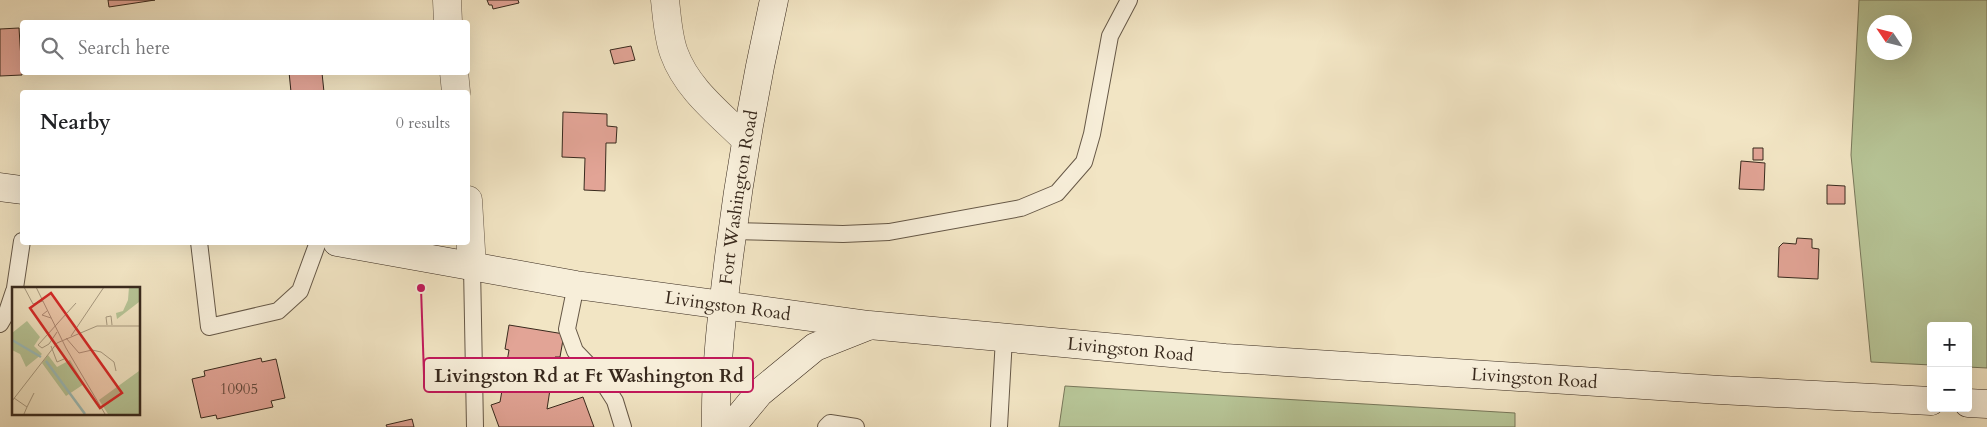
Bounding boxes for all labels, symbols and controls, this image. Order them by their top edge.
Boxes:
north arrow [1867,15,1912,60]
search box [20,20,470,75]
icon: search [38,34,66,62]
text: Search here [78,35,170,61]
text: Nearby [40,108,111,137]
street label: Fort Washington Road [714,108,764,286]
text: 0 results [396,112,450,134]
street label: Livingston Road [663,285,792,327]
inset map [12,287,140,414]
map controls [1927,322,1972,412]
button: + [1927,322,1972,367]
street label: Livingston Road [1066,331,1195,368]
callout: Livingston Rd at Ft Washington Rd [424,358,753,392]
street label: Livingston Road [1470,362,1599,395]
text: Livingston Rd at Ft Washington Rd [434,363,744,389]
button: − [1927,367,1972,412]
house number: 10905 [220,379,258,399]

